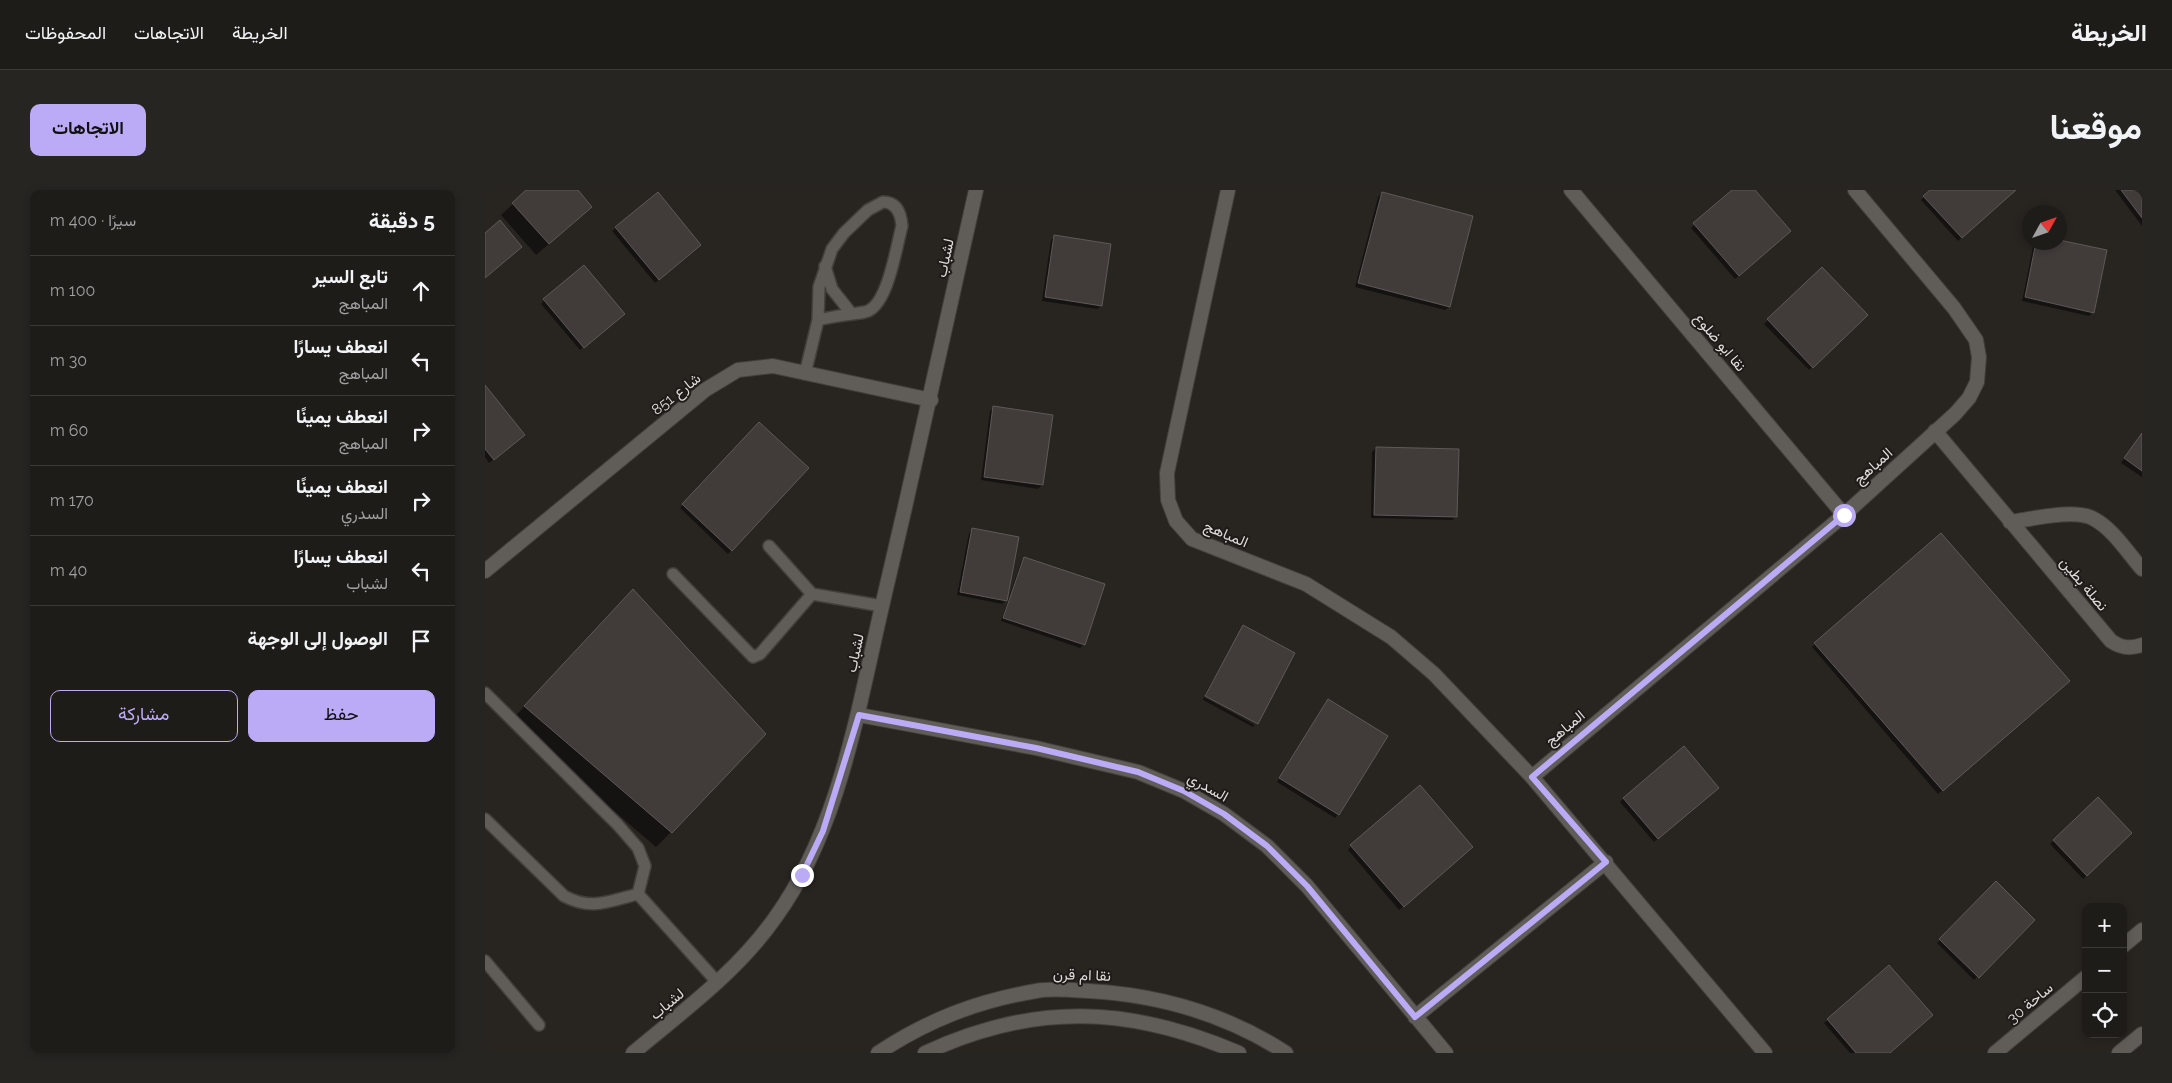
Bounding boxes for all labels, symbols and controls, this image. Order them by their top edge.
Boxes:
text: الخريطة [2071,18,2147,47]
text: المحفوظات [25,22,106,43]
text: الاتجاهات [134,22,204,43]
text: الخريطة [232,22,288,43]
button: الاتجاهات [30,104,146,156]
text: موقعنا [2049,106,2142,147]
north arrow [2022,205,2067,250]
text: 5 دقيقة [369,208,435,233]
text: سيرًا · 400 m [50,211,136,230]
street label: لشباب [932,237,958,279]
text: تابع السير [313,265,388,287]
icon: ahead [407,277,435,305]
text: 100 m [50,281,95,300]
text: المباهج [339,294,388,313]
street label: نقا ابو ضلوع [1689,309,1750,376]
text: انعطف يسارًا [294,335,388,357]
icon: left [407,347,435,375]
text: 30 m [50,351,87,370]
text: المباهج [339,364,388,383]
street label: شارع 851 [648,369,706,420]
text: انعطف يمينًا [296,405,388,427]
icon: right [407,417,435,445]
text: 60 m [50,421,88,440]
text: المباهج [339,434,388,453]
street label: المباهج [1850,444,1898,490]
text: انعطف يمينًا [296,475,388,497]
icon: right [407,487,435,515]
text: 170 m [50,491,94,510]
text: السدري [341,504,388,523]
route start [1833,504,1856,527]
street label: المباهج [1200,517,1251,553]
text: انعطف يسارًا [294,545,388,567]
street label: نصلة بطين [2055,553,2112,615]
icon: left [407,557,435,585]
text: 40 m [50,561,87,580]
text: لشباب [346,574,388,593]
text: الوصول إلى الوجهة [248,627,388,649]
icon: arrive [407,627,435,655]
street label: لشباب [842,632,868,674]
button: مشاركة [50,690,238,742]
button: حفظ [248,690,435,742]
street label: المباهج [1541,706,1590,751]
street label: السدري [1182,768,1232,809]
route end [791,864,814,887]
map controls [2082,903,2127,1038]
button: + [2082,903,2127,948]
button: − [2082,948,2127,993]
street label: نقا ام قرن [1053,965,1111,986]
street label: ساحة 30 [2003,978,2057,1027]
street label: لشباب [646,984,688,1024]
button: locate [2082,993,2127,1038]

